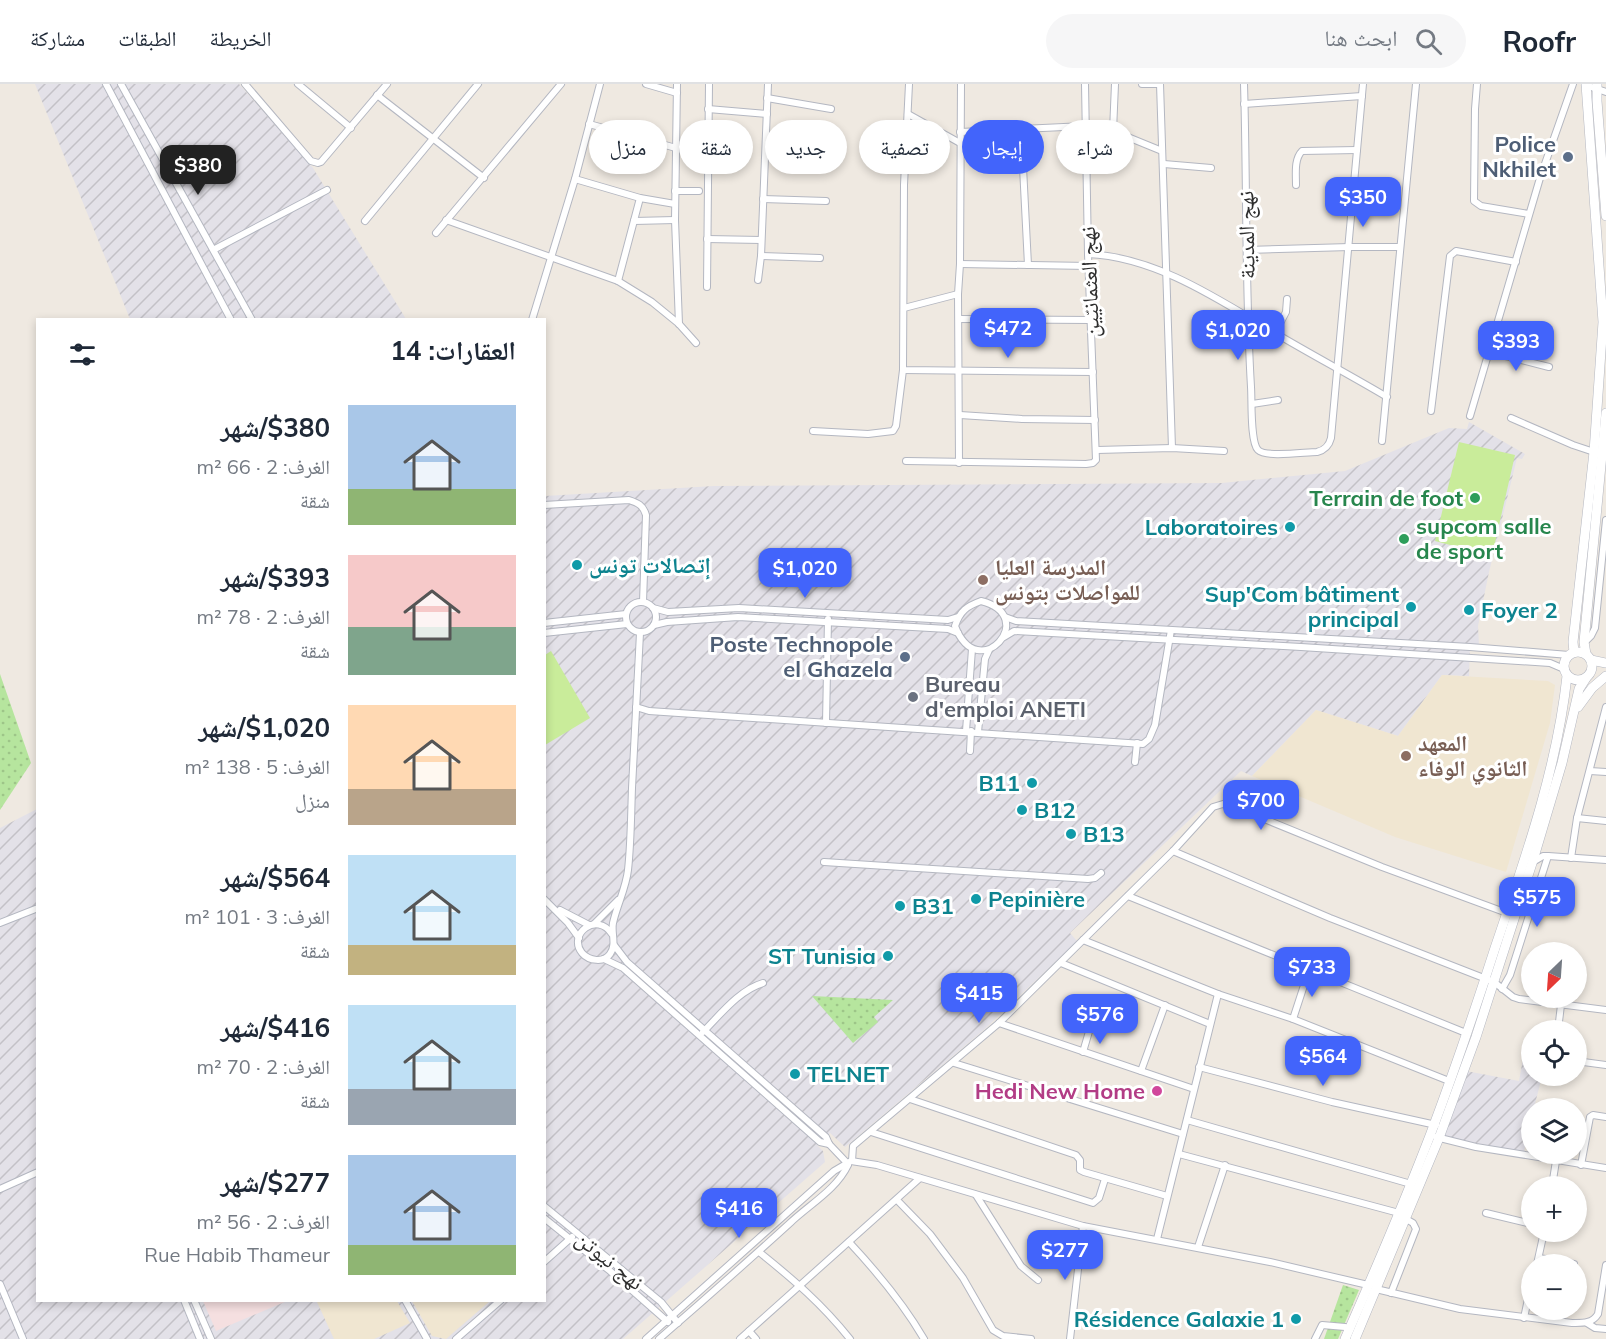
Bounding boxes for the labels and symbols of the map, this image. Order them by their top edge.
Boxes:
place label: Police Nkhilet [1482,130,1556,183]
pin: $380 [162,145,234,196]
marker: Police Nkhilet [1561,150,1575,164]
pin: $350 [1327,177,1399,228]
street label: نهج المدينة [1231,191,1261,279]
street label: نهج العثمانيّين [1073,226,1105,338]
pin: $472 [972,308,1044,359]
pin: $1,020 [1189,310,1287,361]
pin: $393 [1480,321,1552,372]
place label: Terrain de foot [1309,484,1463,512]
marker: Terrain de foot [1468,491,1482,505]
place label: supcom salle de sport [1416,512,1552,565]
place label: Laboratoires [1145,513,1278,541]
marker: Laboratoires [1283,520,1297,534]
marker: supcom salle de sport [1397,532,1411,546]
pin: $1,020 [756,548,854,599]
place label: إتصالات تونس [589,551,711,580]
place label: المدرسة العليا للمواصلات بتونس [995,553,1140,606]
marker: إتصالات تونس [570,558,584,572]
marker: المدرسة العليا للمواصلات بتونس [976,573,990,587]
place label: Sup'Com bâtiment principal [1205,580,1399,633]
place label: Foyer 2 [1481,596,1558,624]
marker: Sup'Com bâtiment principal [1404,600,1418,614]
marker: Foyer 2 [1462,603,1476,617]
place label: Poste Technopole el Ghazela [710,630,893,683]
marker: Poste Technopole el Ghazela [898,650,912,664]
place label: Bureau d'emploi ANETI [925,670,1086,723]
marker: Bureau d'emploi ANETI [906,690,920,704]
place label: المعهد الثانوي الوفاء [1418,729,1528,785]
marker: المعهد الثانوي الوفاء [1399,749,1413,763]
place label: B11 [978,769,1020,797]
marker: B11 [1025,776,1039,790]
pin: $700 [1225,780,1297,831]
place label: B12 [1034,796,1076,824]
marker: B12 [1015,803,1029,817]
place label: B13 [1083,820,1125,848]
marker: B13 [1064,827,1078,841]
pin: $575 [1501,877,1573,928]
place label: Pepinière [988,885,1085,913]
place label: B31 [912,892,954,920]
marker: Pepinière [969,892,983,906]
marker: B31 [893,899,907,913]
place label: ST Tunisia [768,942,876,970]
north arrow [1521,942,1587,1008]
pin: $733 [1276,947,1348,998]
marker: ST Tunisia [881,949,895,963]
pin: $415 [943,973,1015,1024]
pin: $576 [1064,994,1136,1045]
pin: $564 [1287,1036,1359,1087]
place label: TELNET [807,1060,890,1088]
marker: TELNET [788,1067,802,1081]
place label: Hedi New Home [975,1077,1145,1105]
marker: Hedi New Home [1150,1084,1164,1098]
pin: $416 [703,1188,775,1239]
street label: نهج نيوتن [570,1224,650,1296]
pin: $277 [1029,1230,1101,1281]
place label: Résidence Galaxie 1 [1074,1305,1284,1333]
marker: Résidence Galaxie 1 [1289,1312,1303,1326]

